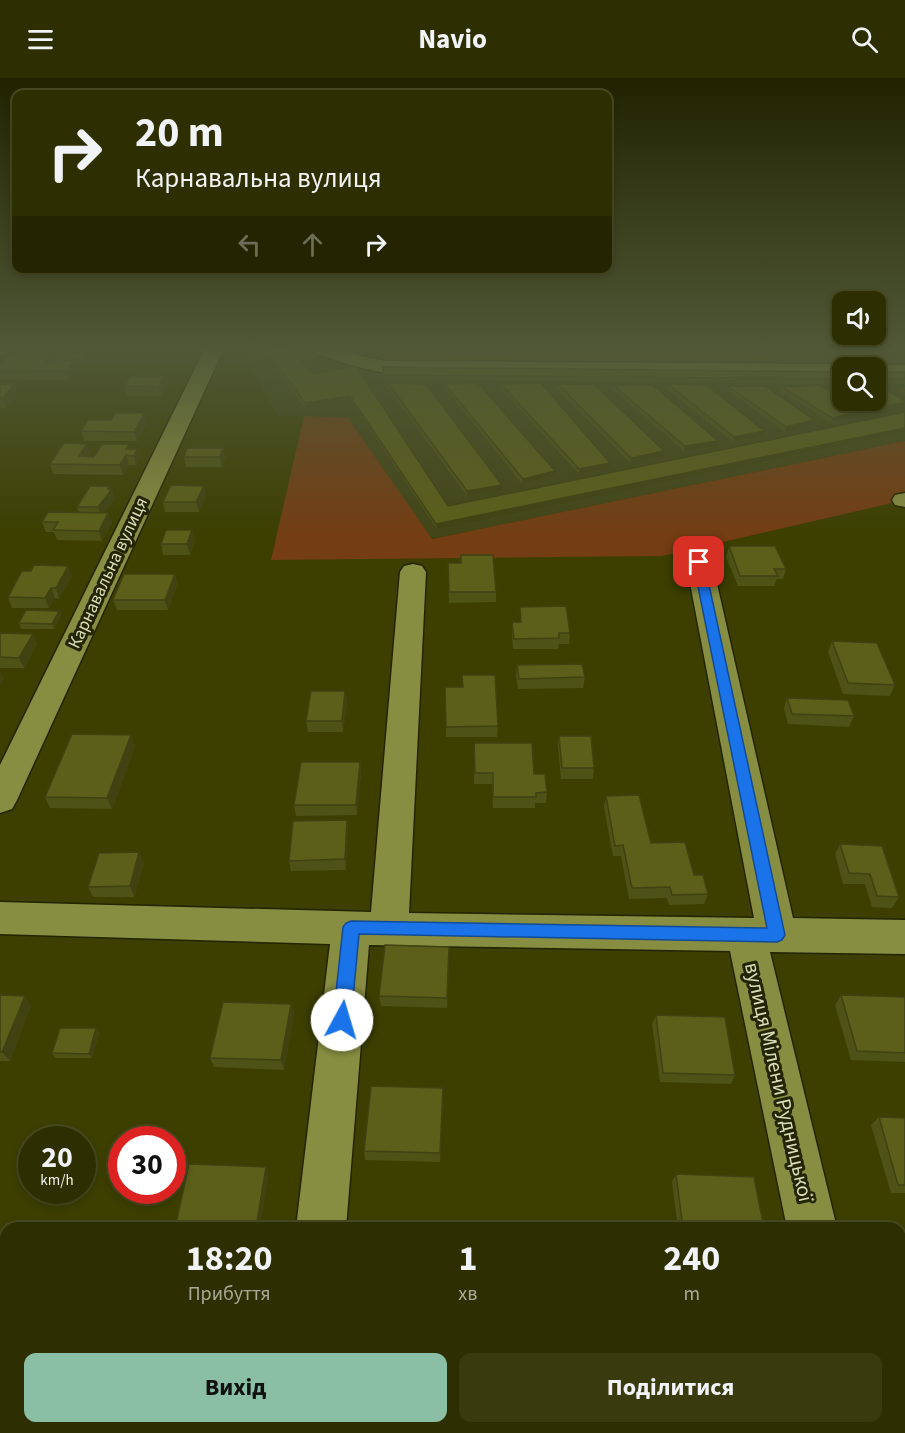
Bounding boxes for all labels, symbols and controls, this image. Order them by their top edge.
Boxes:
text: Navio [418,20,487,59]
icon: menu [24,23,57,56]
icon: search [848,23,881,56]
text: 20 m [135,103,224,163]
icon: right [36,114,114,192]
text: Карнавальна вулиця [135,159,382,198]
icon: left [233,228,266,261]
icon: ahead [296,228,329,261]
icon: right [359,228,392,261]
map controls [832,291,886,411]
button: sound [832,291,886,345]
button: search [832,357,886,411]
street label: Карнавальна вулиця [62,493,154,653]
pin [673,536,724,587]
icon: arrive [682,545,715,578]
street label: вулиця Мілени Рудницької [737,959,821,1205]
position arrow [310,988,374,1052]
speed limit sign: 30 [108,1126,186,1204]
text: 20 [41,1136,73,1179]
text: km/h [40,1170,74,1191]
text: 18:20 [186,1233,273,1284]
text: 1 [458,1233,477,1284]
text: 240 [663,1233,720,1284]
text: Прибуття [188,1280,271,1308]
text: хв [458,1280,477,1308]
text: m [683,1280,700,1308]
button: Вихід [24,1353,447,1422]
button: Поділитися [459,1353,882,1422]

